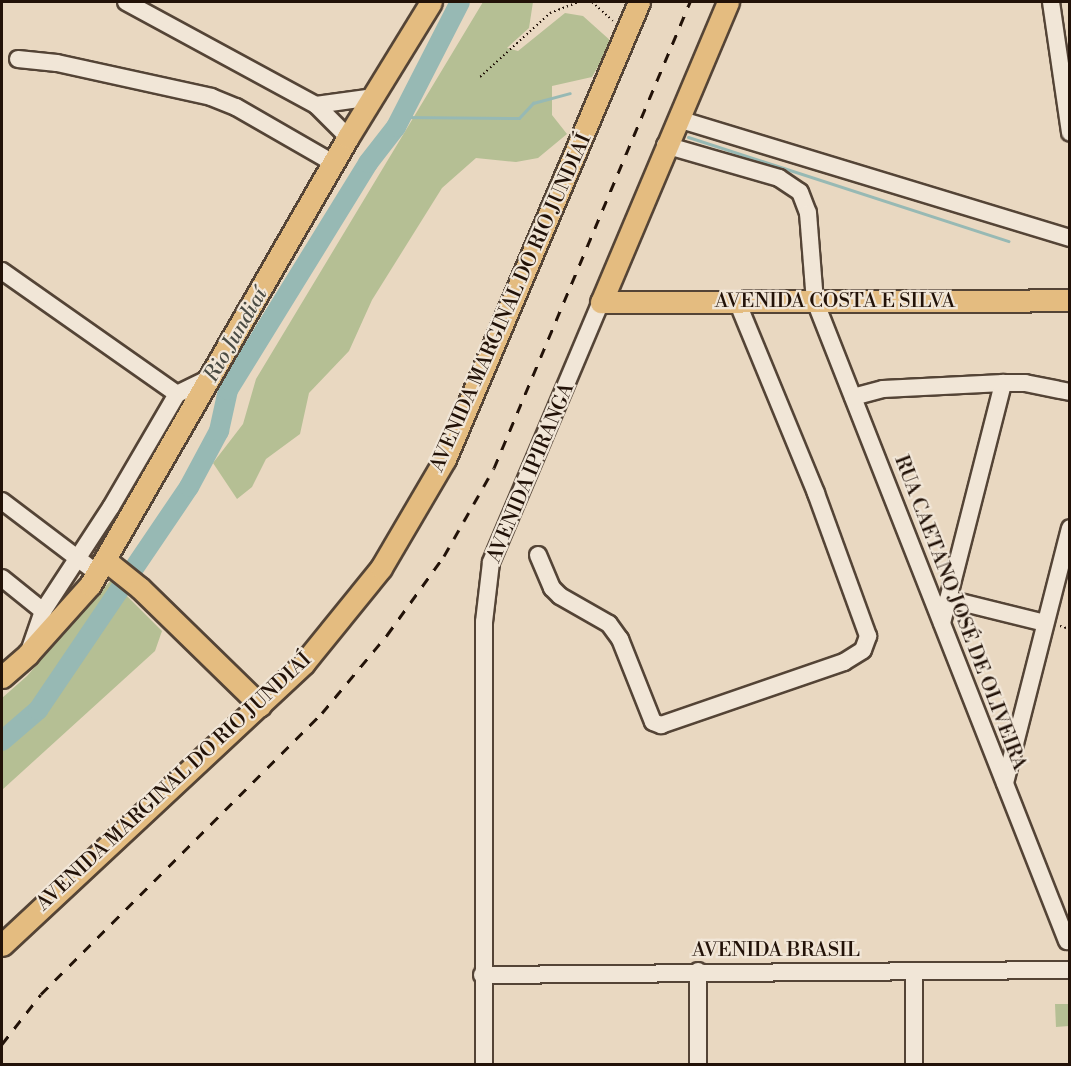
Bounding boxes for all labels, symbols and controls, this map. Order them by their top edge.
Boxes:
street label: AVENIDA MARGINAL DO RIO JUNDIAÍ [425,130,597,476]
water label: Rio Jundiaí [199,284,273,386]
street label: AVENIDA COSTA E SILVA [715,289,955,313]
street label: AVENIDA IPIRANGA [482,380,580,566]
street label: RUA CAETANO JOSÉ DE OLIVEIRA [889,452,1031,774]
street label: AVENIDA MARGINAL DO RIO JUNDIAÍ [31,648,317,916]
street label: AVENIDA BRASIL [692,938,860,962]

